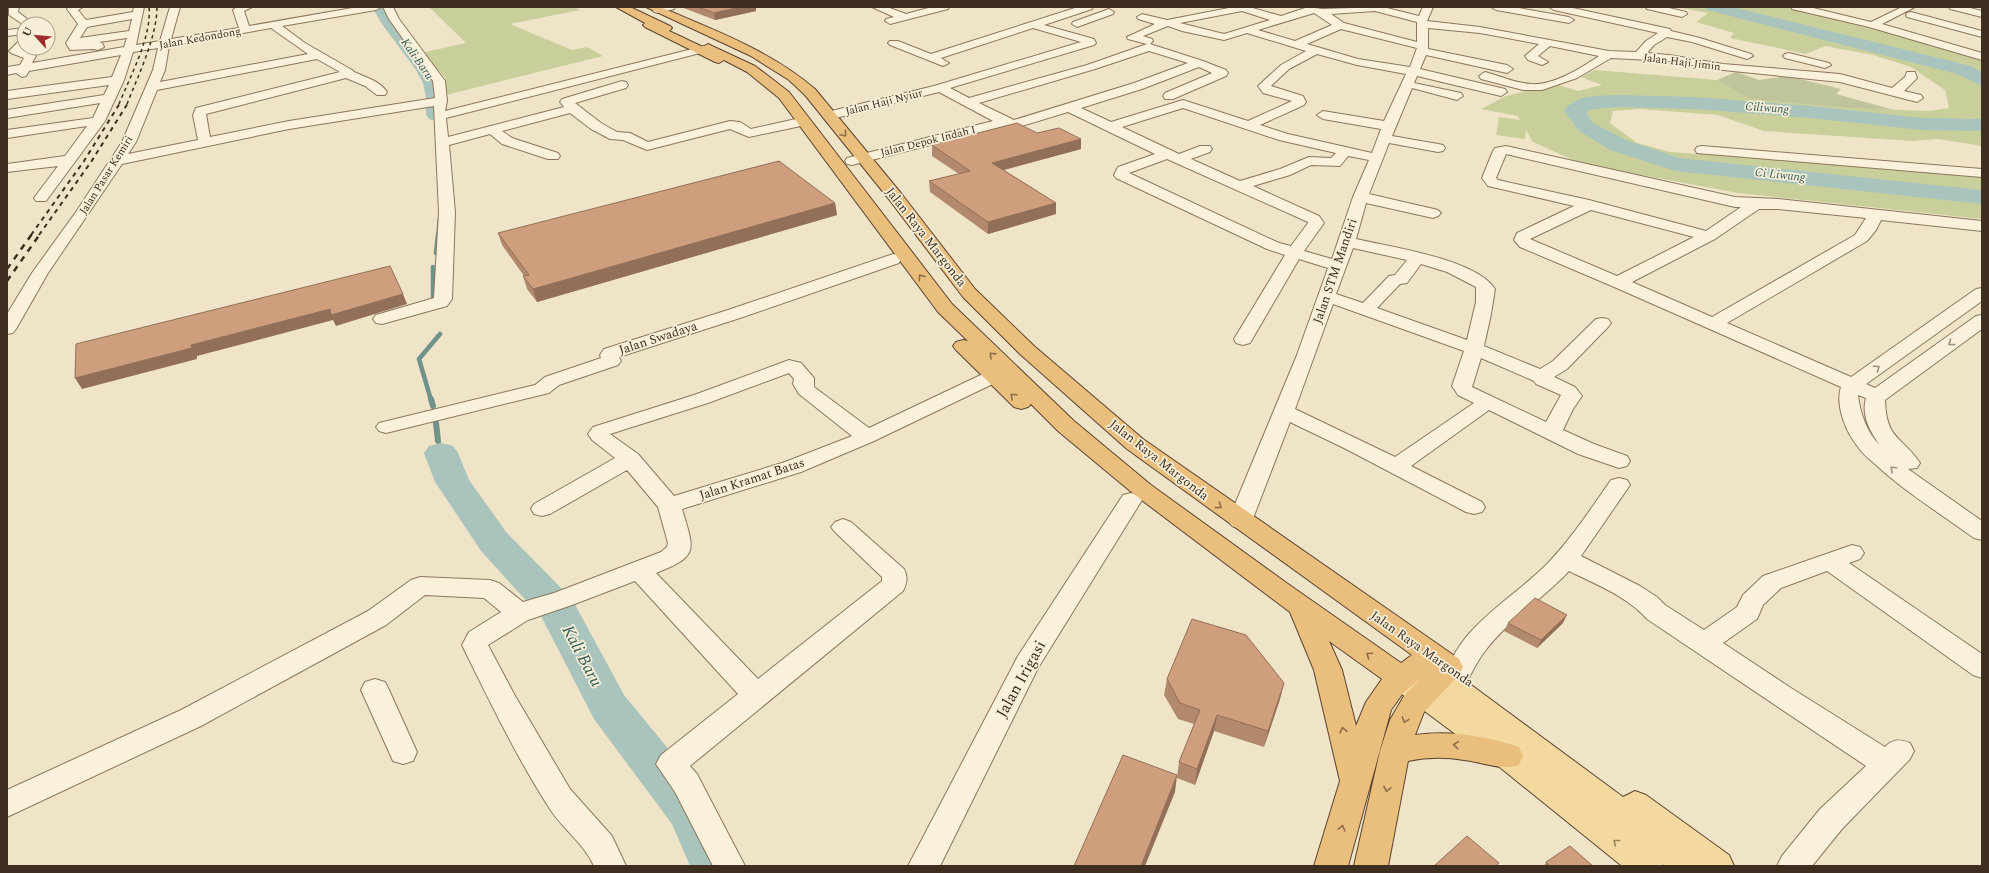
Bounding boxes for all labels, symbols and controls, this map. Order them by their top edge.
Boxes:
north arrow [16,16,56,56]
street label: Jalan Kedondong [158,22,242,54]
text: U [18,24,37,40]
water label: Kali Baru [396,34,439,84]
street label: Jalan Haji Jimin [1642,49,1722,75]
street label: Jalan Haji Nyiur [844,84,925,120]
water label: Ciliwung [1744,97,1790,119]
street label: Jalan Depok Indah I [879,121,977,161]
one-way arrow [839,129,846,136]
street label: Jalan Pasar Kemiri [75,132,137,218]
water label: Ci Liwung [1754,163,1807,187]
street label: Jalan Raya Margonda [881,183,972,292]
street label: Jalan STM Mandiri [1308,216,1362,326]
one-way arrow [919,275,926,282]
street label: Jalan Swadaya [616,316,700,360]
one-way arrow [1948,338,1955,345]
one-way arrow [989,352,997,360]
one-way arrow [1873,365,1880,373]
one-way arrow [1010,393,1018,401]
street label: Jalan Raya Margonda [1105,415,1214,506]
street label: Jalan Kramat Batas [697,453,807,505]
one-way arrow [1890,466,1898,473]
one-way arrow [1215,501,1222,508]
street label: Jalan Raya Margonda [1366,606,1478,693]
water label: Kali Baru [555,620,609,692]
street label: Jalan Irigasi [990,636,1052,722]
one-way arrow [1366,652,1373,659]
one-way arrow [1402,717,1410,724]
one-way arrow [1340,726,1348,733]
one-way arrow [1453,741,1459,750]
one-way arrow [1383,786,1392,792]
one-way arrow [1337,825,1345,832]
one-way arrow [1614,839,1621,846]

